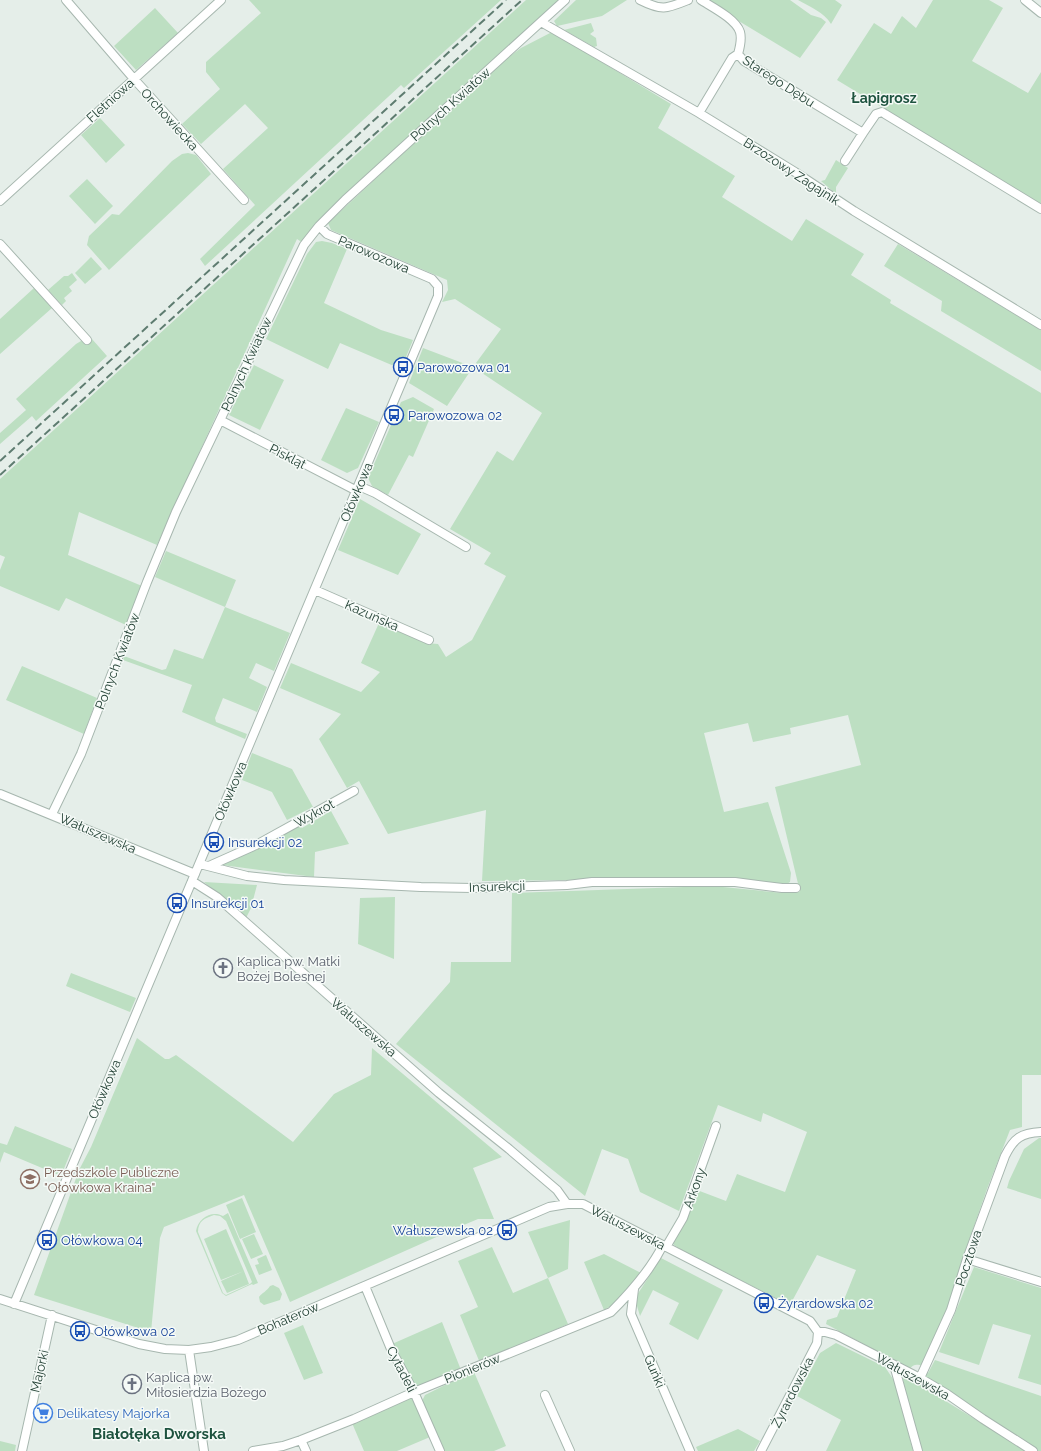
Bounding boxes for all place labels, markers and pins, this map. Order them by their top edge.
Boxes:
bus stop icon: Parowozowa 01 [392,356,414,378]
place label: Parowozowa 01 [417,360,510,375]
bus stop icon: Parowozowa 02 [383,404,405,426]
place label: Parowozowa 02 [408,408,502,423]
bus stop icon: Insurekcji 02 [203,831,225,853]
place label: Insurekcji 02 [228,835,302,850]
bus stop icon: Insurekcji 01 [166,892,188,914]
place label: Insurekcji 01 [191,896,264,911]
place label: Kaplica pw. Matki Bożej Bolesnej [237,954,340,984]
church icon: Kaplica pw. Matki Bożej Bolesnej [212,957,234,979]
place label: Przedszkole Publiczne "Ołówkowa Kraina" [44,1165,179,1195]
school or university icon: Przedszkole Publiczne "Ołówkowa Kraina" [19,1168,41,1190]
bus stop icon: Wałuszewska 02 [496,1219,518,1241]
place label: Wałuszewska 02 [393,1223,493,1238]
bus stop icon: Ołówkowa 04 [36,1229,58,1251]
place label: Ołówkowa 04 [61,1233,143,1248]
bus stop icon: Żyrardowska 02 [753,1292,775,1314]
place label: Żyrardowska 02 [778,1295,873,1311]
bus stop icon: Ołówkowa 02 [69,1320,91,1342]
place label: Ołówkowa 02 [94,1324,175,1339]
place label: Kaplica pw. Miłosierdzia Bożego [146,1370,267,1400]
church icon: Kaplica pw. Miłosierdzia Bożego [121,1373,143,1395]
supermarket icon: Delikatesy Majorka [32,1402,54,1424]
place label: Delikatesy Majorka [57,1406,170,1421]

